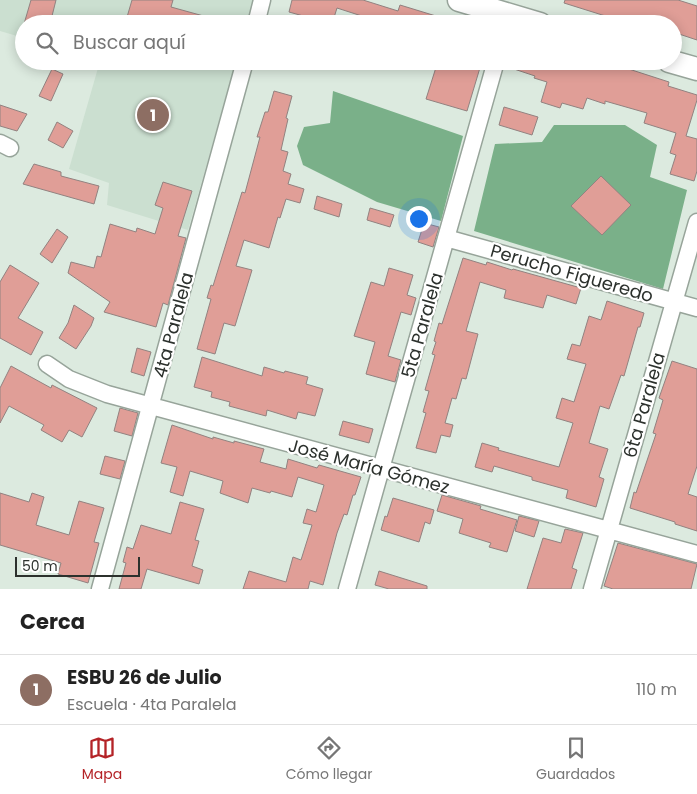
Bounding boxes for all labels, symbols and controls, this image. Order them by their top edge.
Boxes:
search box [15,15,682,70]
icon: search [33,29,61,57]
text: Buscar aquí [73,29,186,56]
pin: 1 [137,96,169,134]
your location [406,206,432,232]
street label: Perucho Figueredo [488,238,656,308]
street label: 4ta Paralela [147,269,199,381]
street label: 5ta Paralela [395,269,449,381]
street label: 6ta Paralela [617,349,671,461]
street label: José María Gómez [286,432,452,500]
scale bar [15,554,140,577]
text: 50 m [22,556,58,576]
text: Cerca [20,607,85,636]
text: ESBU 26 de Julio [67,664,222,691]
text: 1 [33,678,39,701]
text: 110 m [636,678,677,701]
text: Escuela · 4ta Paralela [67,693,237,716]
tab: Mapa [82,734,122,785]
tab: Cómo llegar [286,734,372,785]
tab: Guardados [536,734,615,785]

